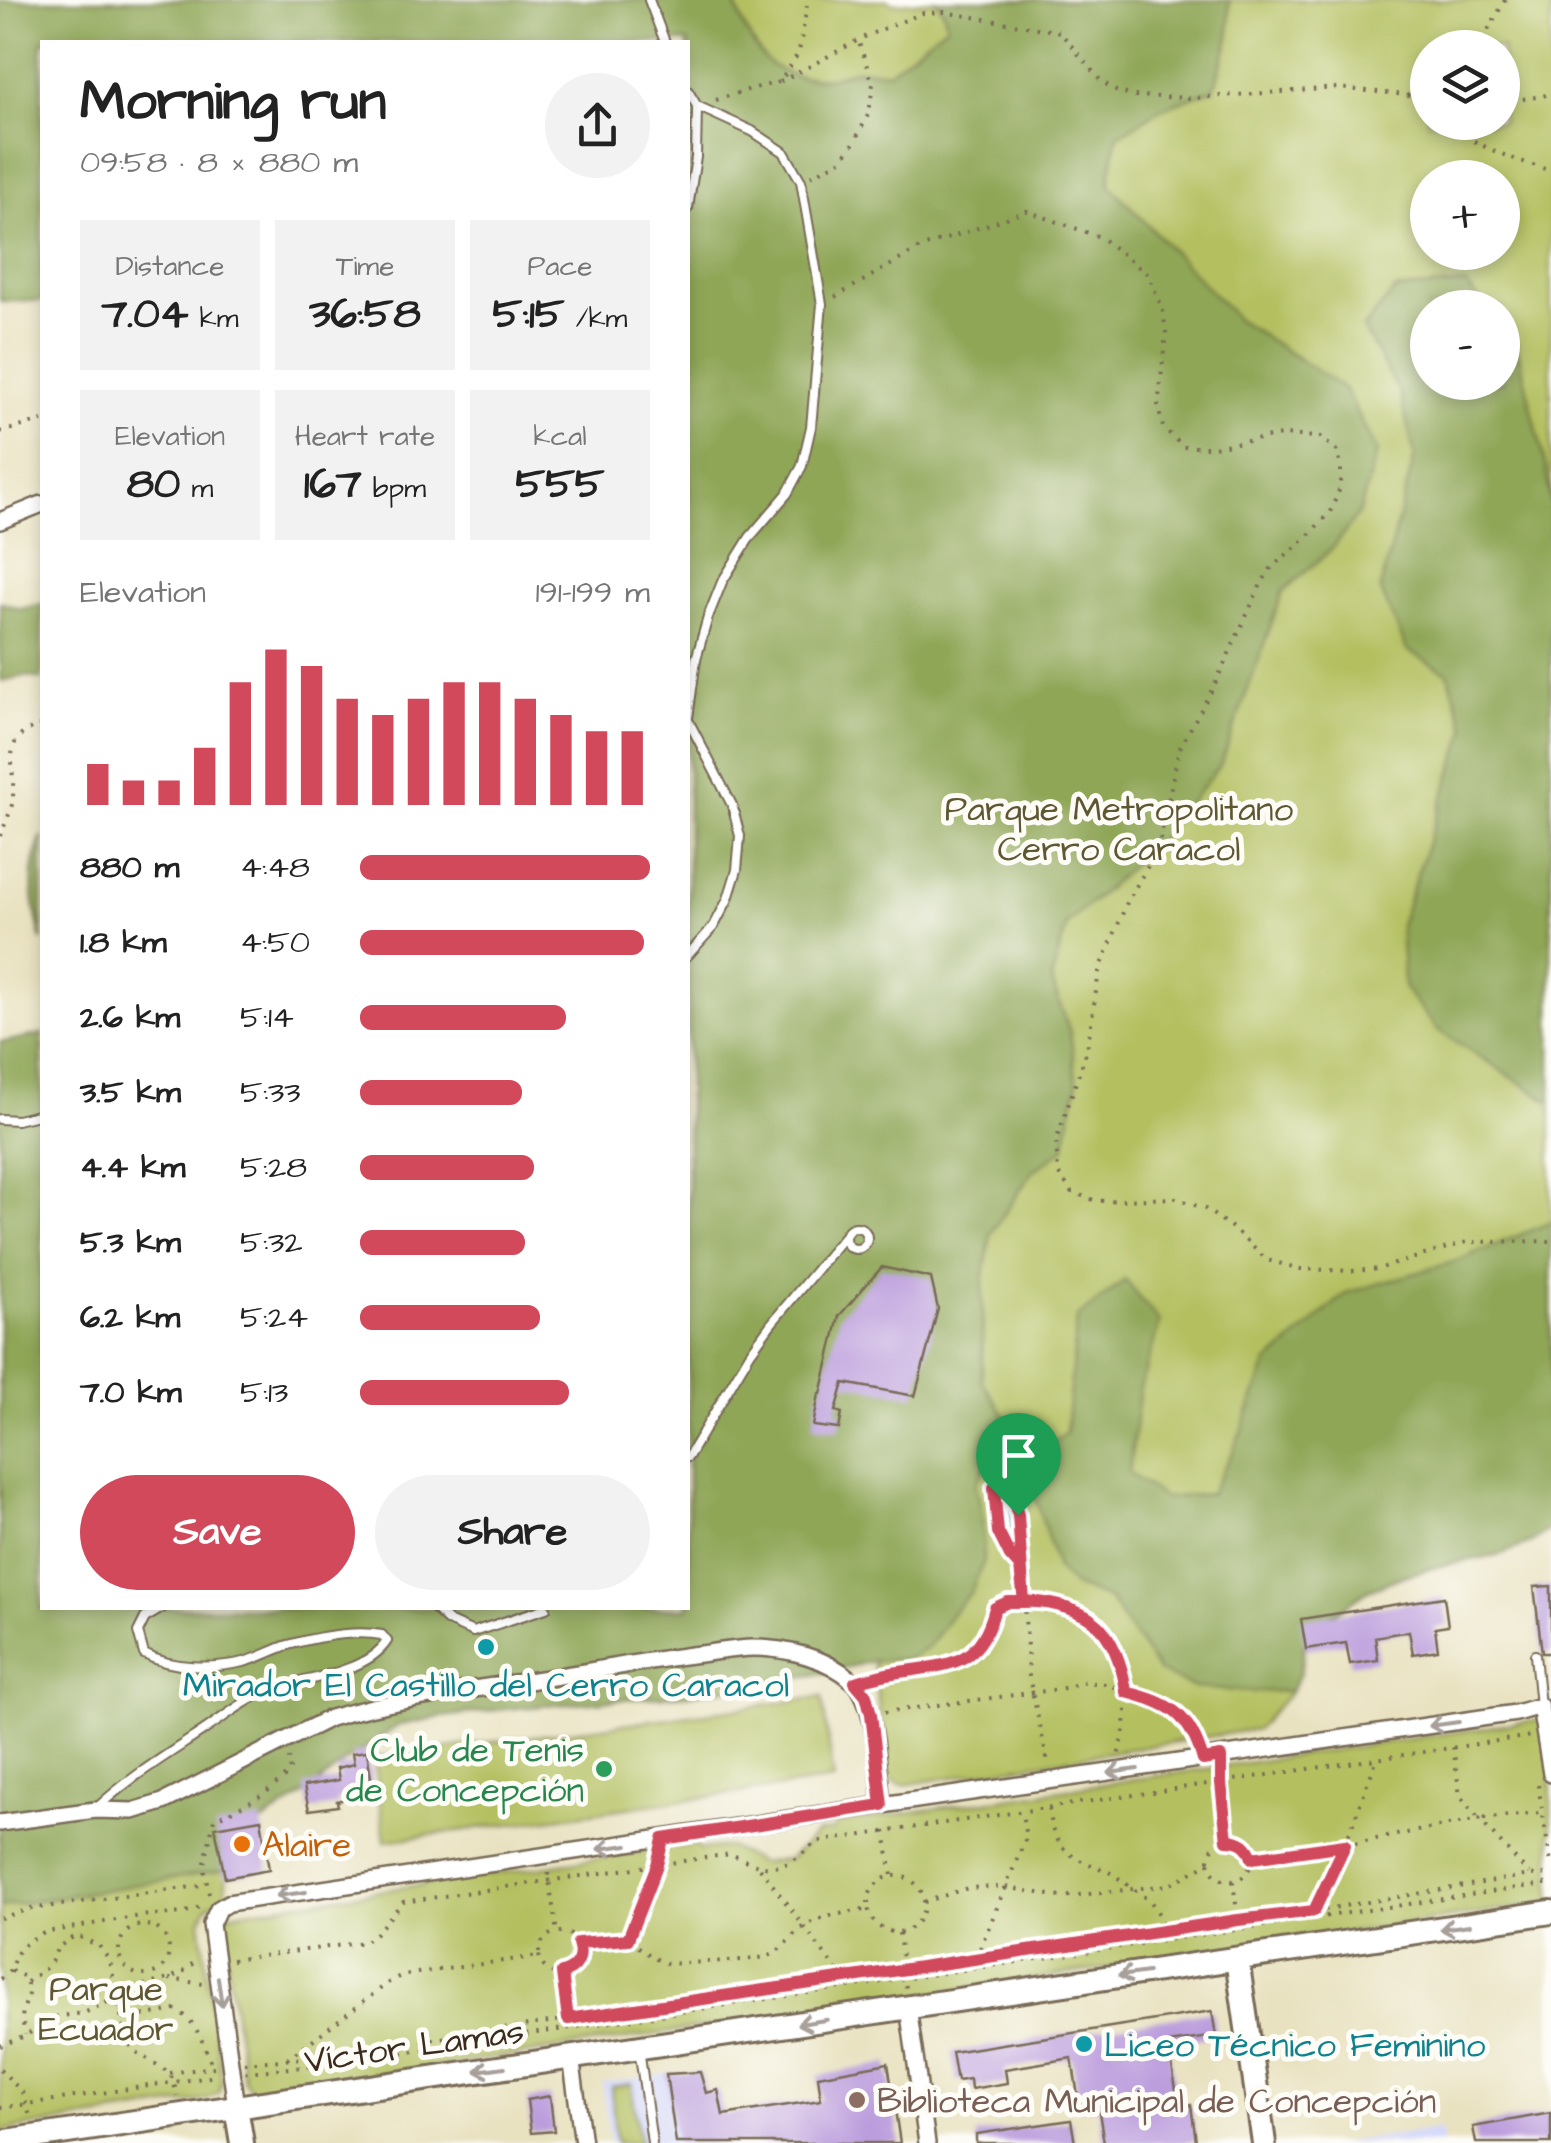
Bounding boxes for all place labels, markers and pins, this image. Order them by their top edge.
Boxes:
pin [976,1413,1061,1516]
marker: Mirador El Castillo del Cerro Caracol [475,1636,497,1658]
place label: Mirador El Castillo del Cerro Caracol [183,1661,789,1710]
place label: Club de Tenis de Concepción [346,1726,584,1815]
marker: Club de Tenis de Concepción [593,1758,615,1780]
place label: Alaire [262,1821,351,1870]
marker: Alaire [231,1833,253,1855]
place label: Liceo Técnico Feminino [1104,2021,1486,2070]
marker: Liceo Técnico Feminino [1073,2033,1095,2055]
place label: Biblioteca Municipal de Concepción [877,2077,1436,2126]
marker: Biblioteca Municipal de Concepción [846,2089,868,2111]

